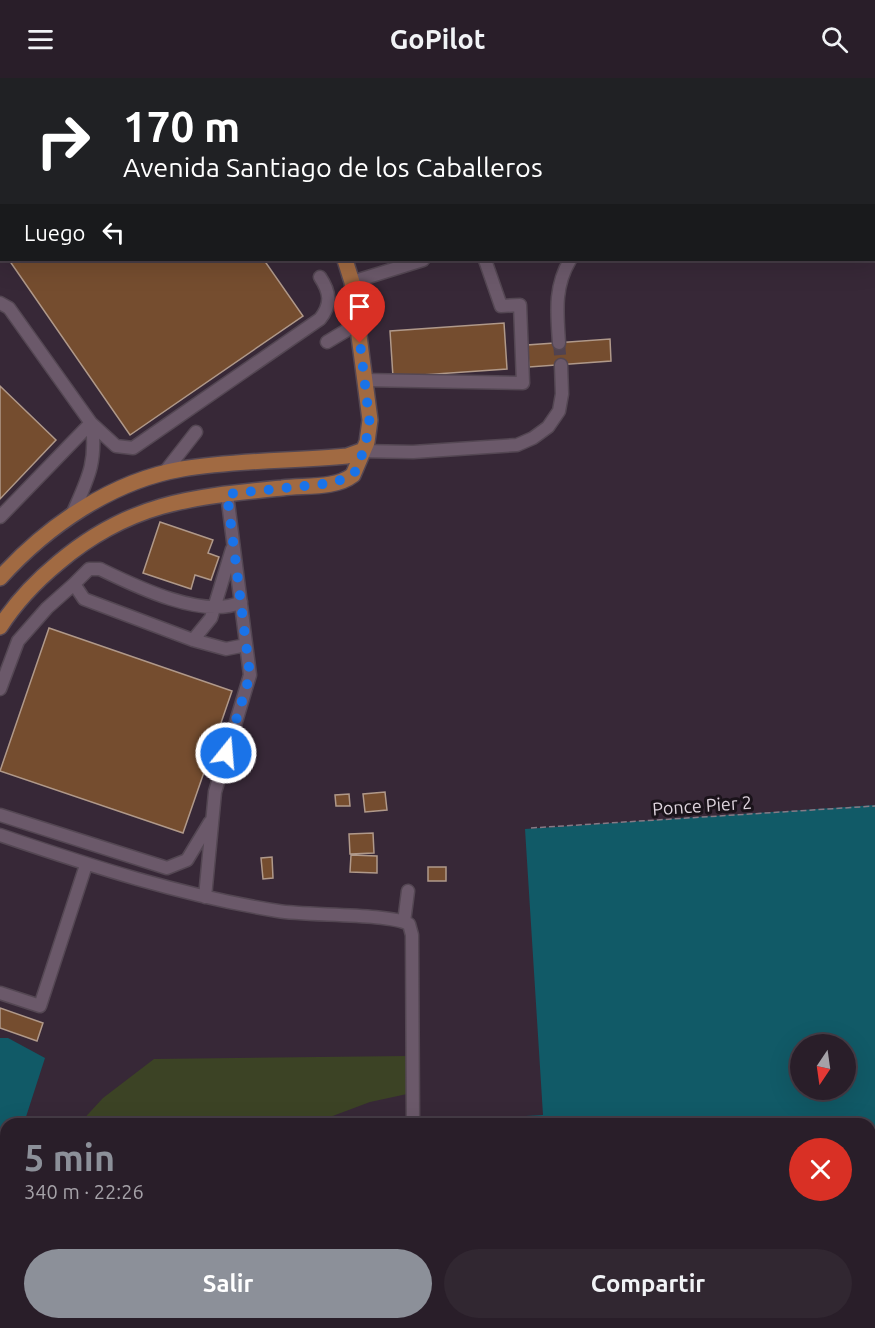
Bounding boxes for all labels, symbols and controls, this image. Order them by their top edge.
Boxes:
icon: menu [24,23,57,56]
icon: search [818,23,851,56]
text: GoPilot [390,24,485,54]
icon: right [24,102,102,180]
text: 170 m [123,103,240,150]
text: Avenida Santiago de los Caballeros [123,152,543,182]
icon: left [97,216,130,249]
text: Luego [24,220,85,245]
pin [334,281,385,343]
icon: arrive [343,290,376,323]
position arrow [194,721,258,785]
street label: Ponce Pier 2 [651,792,753,818]
north arrow [790,1034,856,1100]
map controls [790,1034,856,1100]
text: 5 min [24,1137,115,1178]
button: close [789,1138,852,1201]
text: 340 m · 22:26 [24,1180,144,1203]
button: Salir [24,1249,432,1318]
button: Compartir [444,1249,852,1318]

